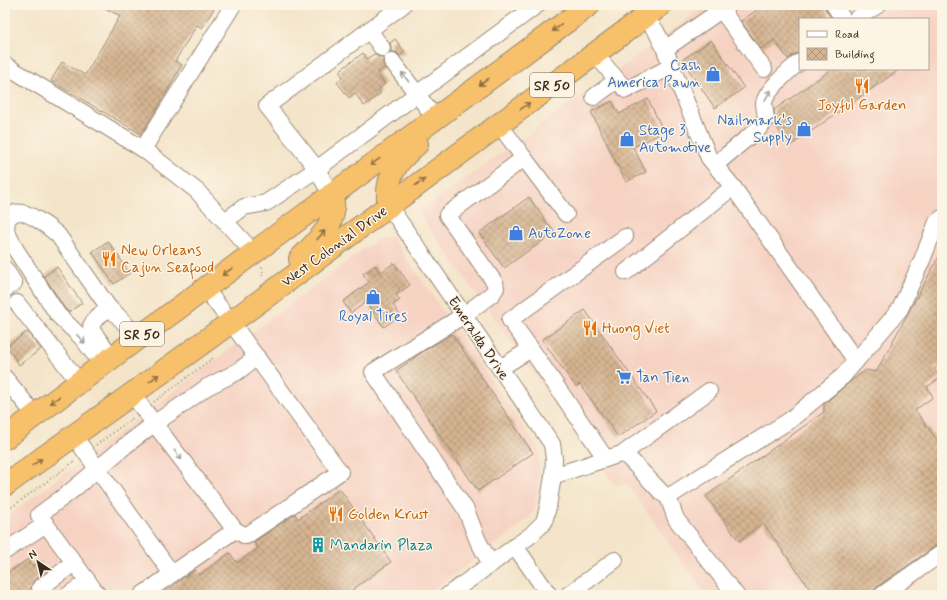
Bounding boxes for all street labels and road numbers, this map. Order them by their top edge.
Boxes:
road number: SR 50 [530,73,574,97]
street label: West Colonial Drive [277,201,392,292]
street label: Emeralda Drive [443,293,514,384]
road number: SR 50 [120,322,164,346]

